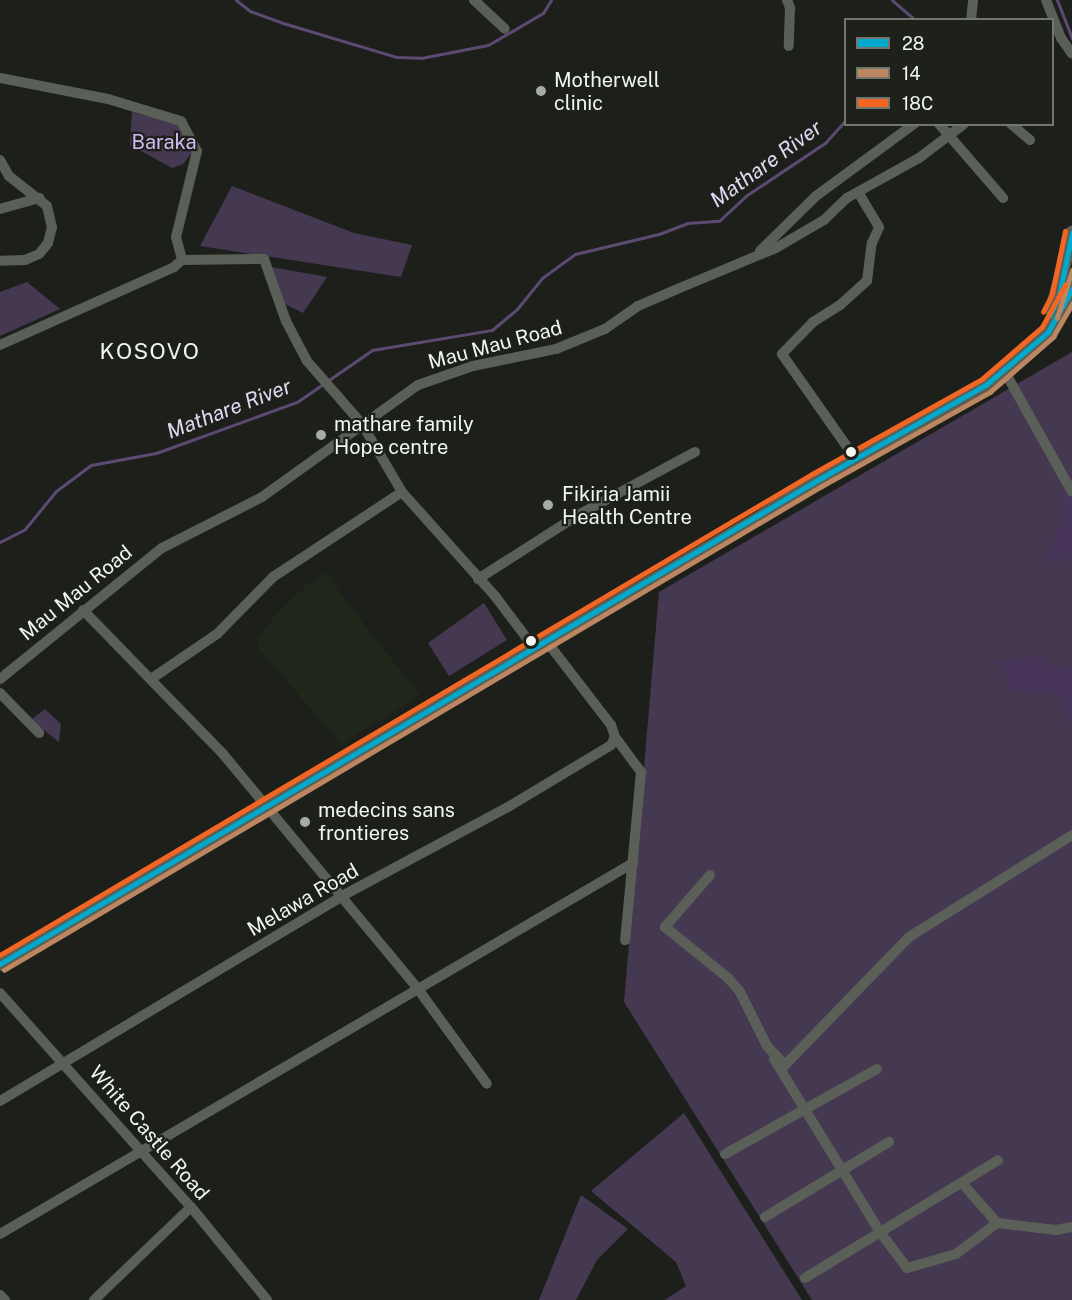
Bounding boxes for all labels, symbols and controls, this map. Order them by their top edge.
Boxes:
legend [844,18,1054,126]
text: 28 [902,33,924,54]
text: 14 [902,63,921,84]
place label: Motherwell clinic [554,68,660,115]
marker: Motherwell clinic [532,82,550,100]
text: 18C [902,93,933,114]
water label: Mathare River [705,115,827,213]
park label: Baraka [131,130,197,154]
street label: Mau Mau Road [425,316,565,374]
district label: KOSOVO [100,339,200,365]
water label: Mathare River [163,374,295,444]
place label: mathare family Hope centre [334,412,474,459]
marker: mathare family Hope centre [312,426,330,444]
unlabelled marker [845,446,857,458]
place label: Fikiria Jamii Health Centre [562,482,692,529]
marker: Fikiria Jamii Health Centre [539,496,557,514]
street label: Mau Mau Road [15,540,137,646]
unlabelled marker [525,635,537,647]
place label: medecins sans frontieres [318,798,455,845]
marker: medecins sans frontieres [296,813,314,831]
street label: Melawa Road [243,859,363,941]
street label: White Castle Road [84,1061,214,1205]

